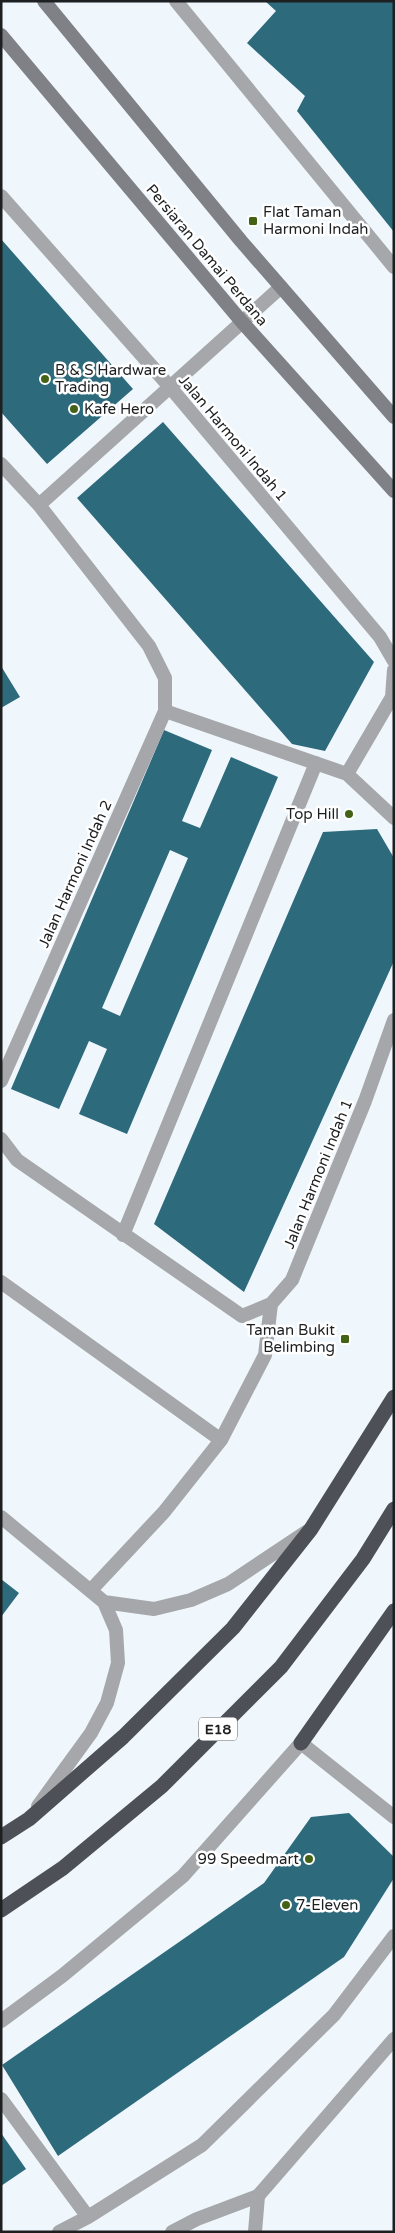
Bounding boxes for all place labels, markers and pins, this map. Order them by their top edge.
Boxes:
place label: Flat Taman Harmoni Indah [263,203,368,238]
marker: Flat Taman Harmoni Indah [247,215,259,227]
place label: B & S Hardware Trading [55,361,166,396]
marker: B & S Hardware Trading [39,373,51,385]
place label: Kafe Hero [84,400,154,418]
marker: Kafe Hero [68,403,80,415]
place label: Top Hill [286,805,339,823]
marker: Top Hill [343,808,355,820]
place label: Taman Bukit Belimbing [246,1321,335,1356]
marker: Taman Bukit Belimbing [339,1333,351,1345]
place label: 99 Speedmart [198,1850,299,1868]
marker: 99 Speedmart [303,1853,315,1865]
place label: 7-Eleven [296,1896,358,1914]
marker: 7-Eleven [280,1899,292,1911]

